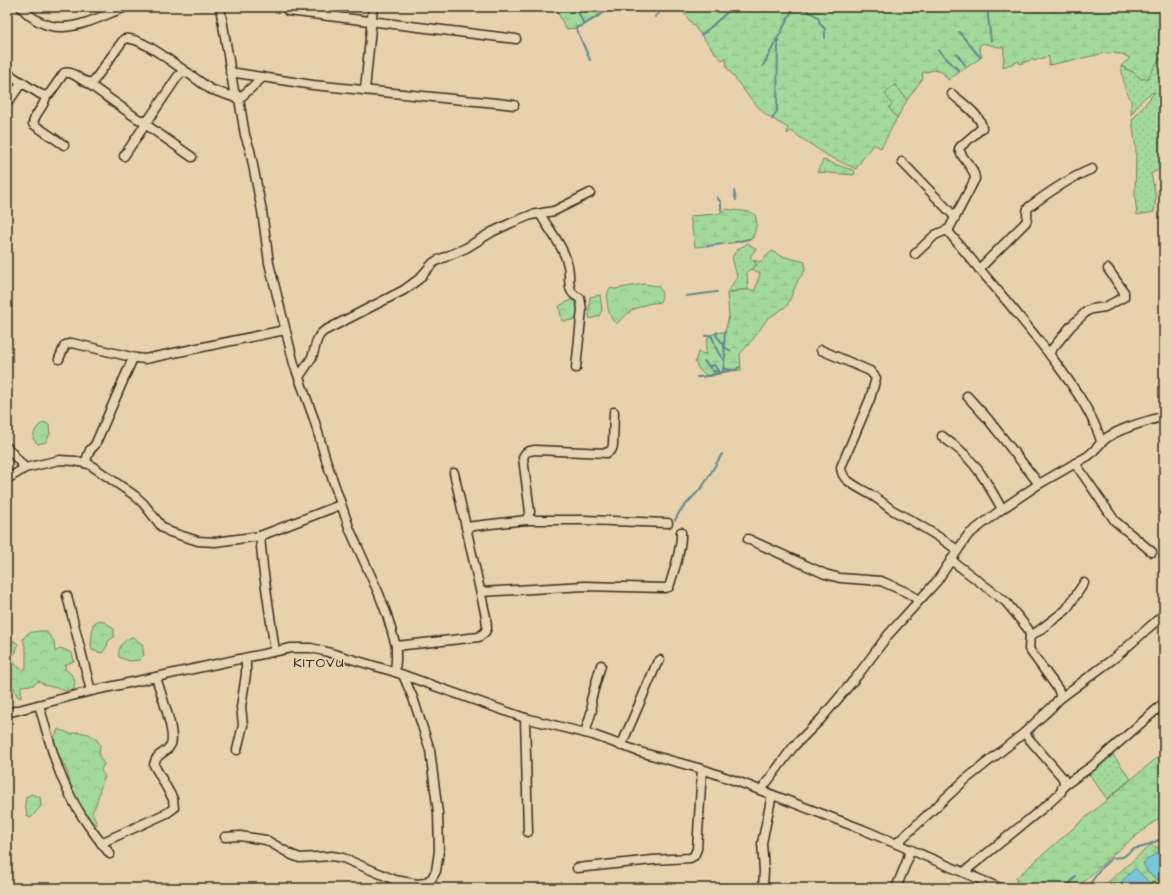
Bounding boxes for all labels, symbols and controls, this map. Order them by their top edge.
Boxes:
district label: KITOVU [293,653,345,673]

